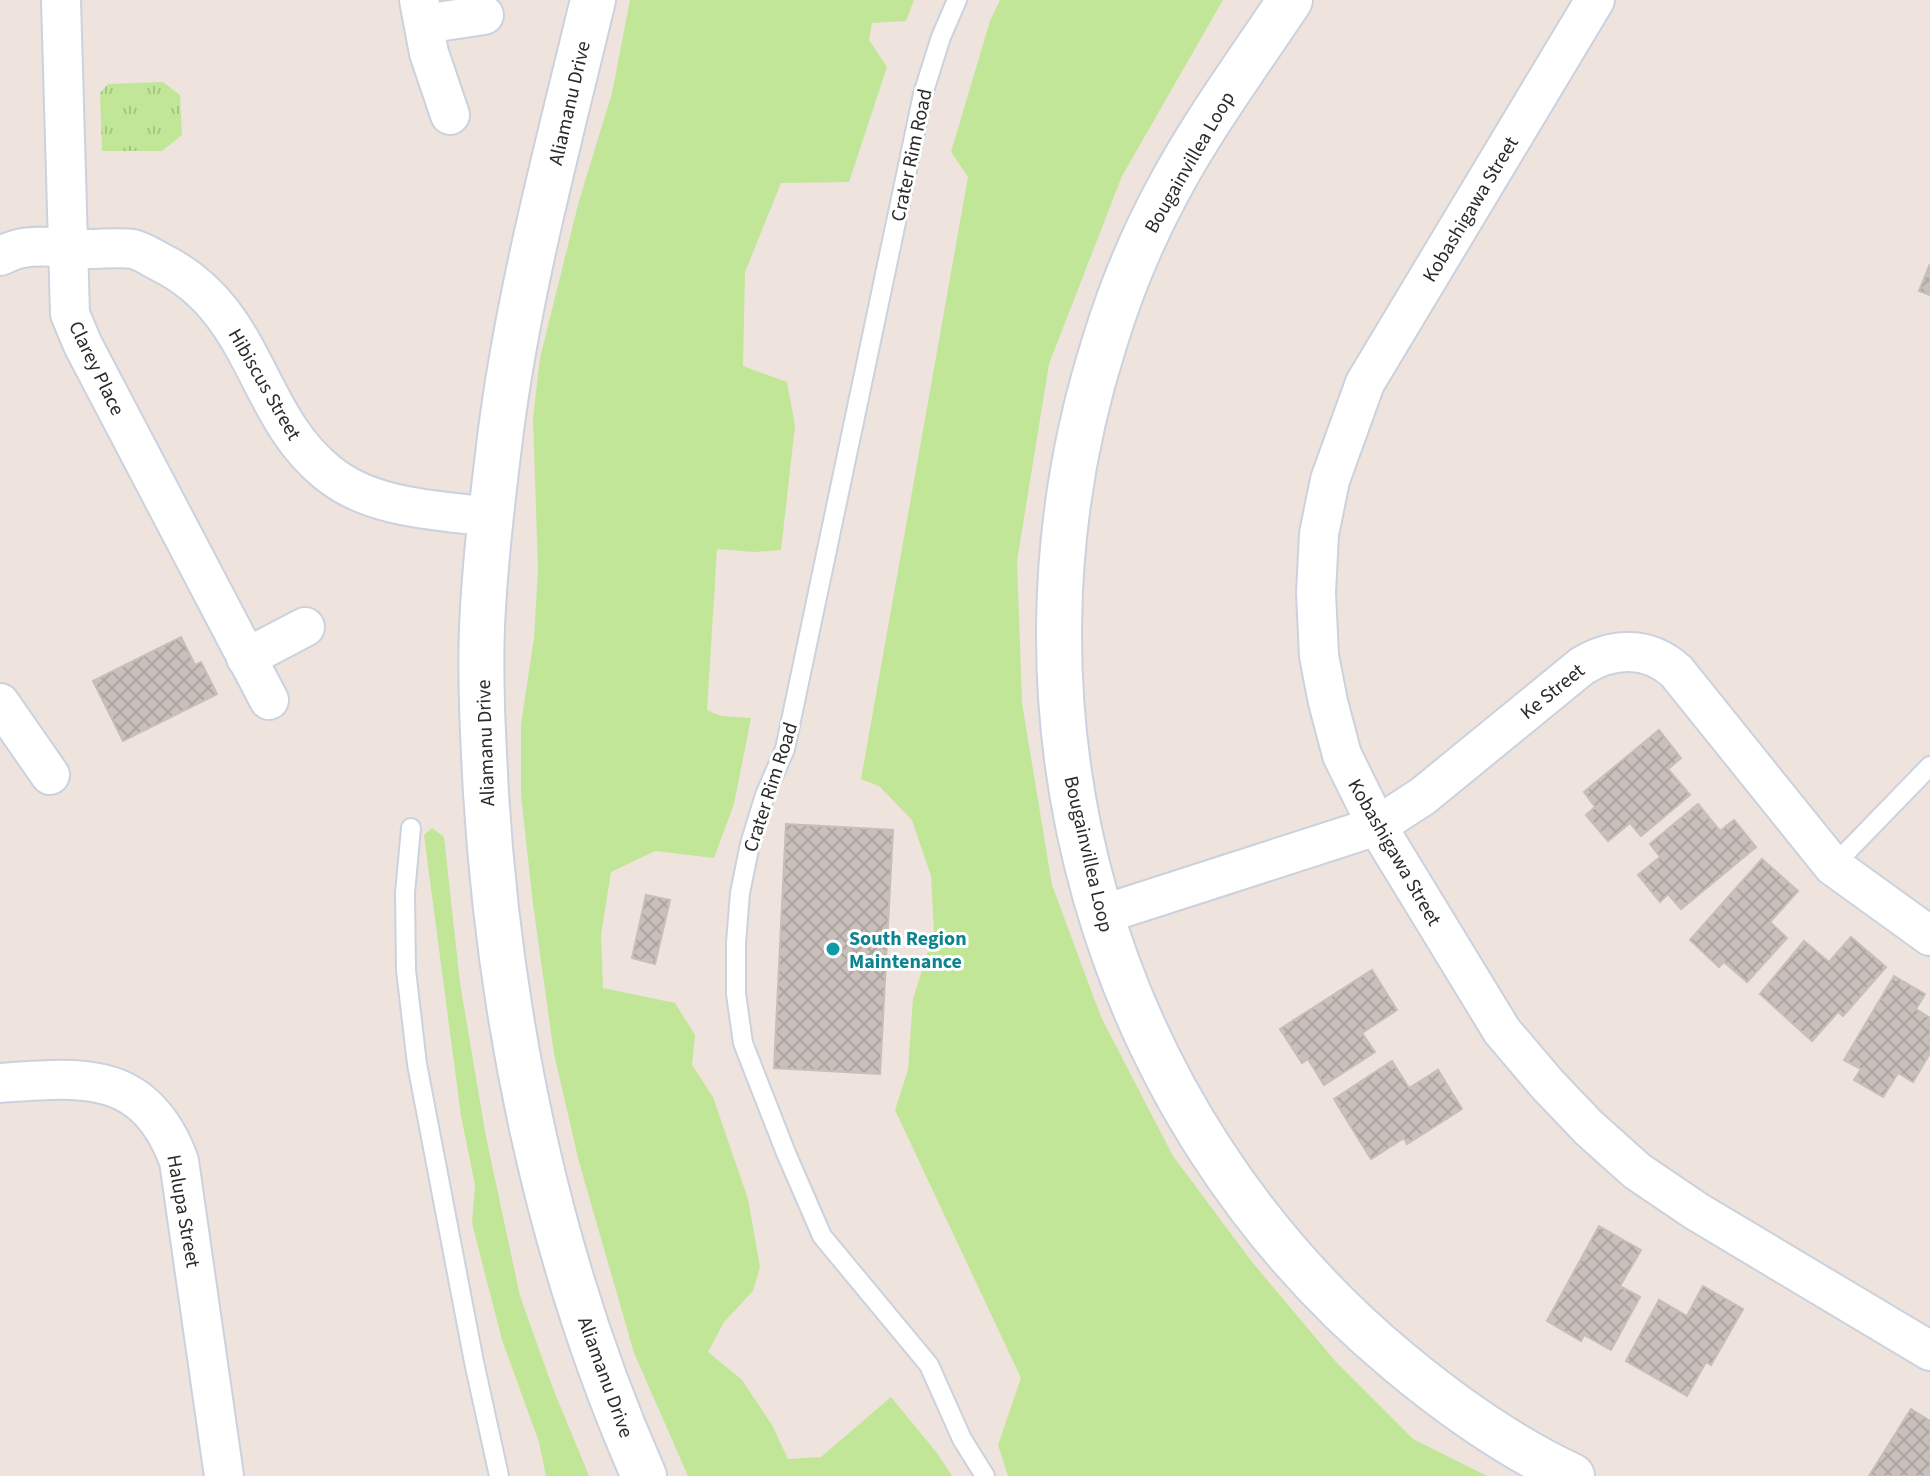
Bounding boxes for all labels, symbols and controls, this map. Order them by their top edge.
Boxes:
street label: Aliamanu Drive [542,38,598,168]
street label: Crater Rim Road [884,86,940,224]
street label: Bougainvillea Loop [1138,86,1242,239]
street label: Kobashigawa Street [1416,131,1526,288]
street label: Clarey Place [61,317,131,420]
street label: Hibiscus Street [221,323,308,446]
street label: Ke Street [1514,657,1591,726]
street label: Aliamanu Drive [470,679,502,807]
street label: Crater Rim Road [737,719,805,856]
street label: Bougainvillea Loop [1056,773,1120,935]
street label: Kobashigawa Street [1341,774,1448,931]
place label: South Region Maintenance [849,925,967,976]
marker: South Region Maintenance [824,940,842,958]
street label: Halupa Street [159,1153,207,1270]
street label: Aliamanu Drive [570,1313,640,1442]

